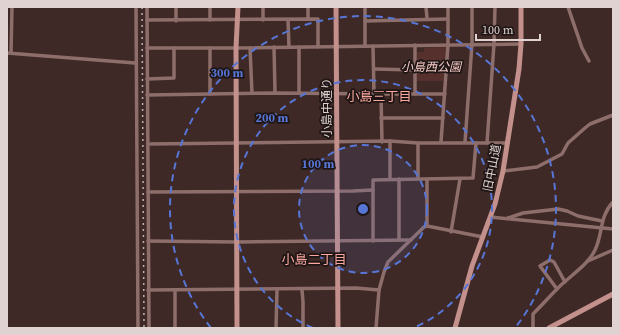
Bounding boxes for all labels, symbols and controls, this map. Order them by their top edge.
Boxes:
scale bar [476,16,540,42]
text: 100 m [482,22,514,38]
park label: 小島西公園 [401,59,463,75]
text: 300 m [211,65,244,81]
street label: 小島中通り [319,78,335,138]
district label: 小島三丁目 [346,88,412,105]
text: 200 m [256,110,289,126]
street label: 旧中山道 [480,143,504,193]
text: 100 m [302,156,335,172]
centre of rings [356,202,370,216]
district label: 小島二丁目 [281,251,347,268]

